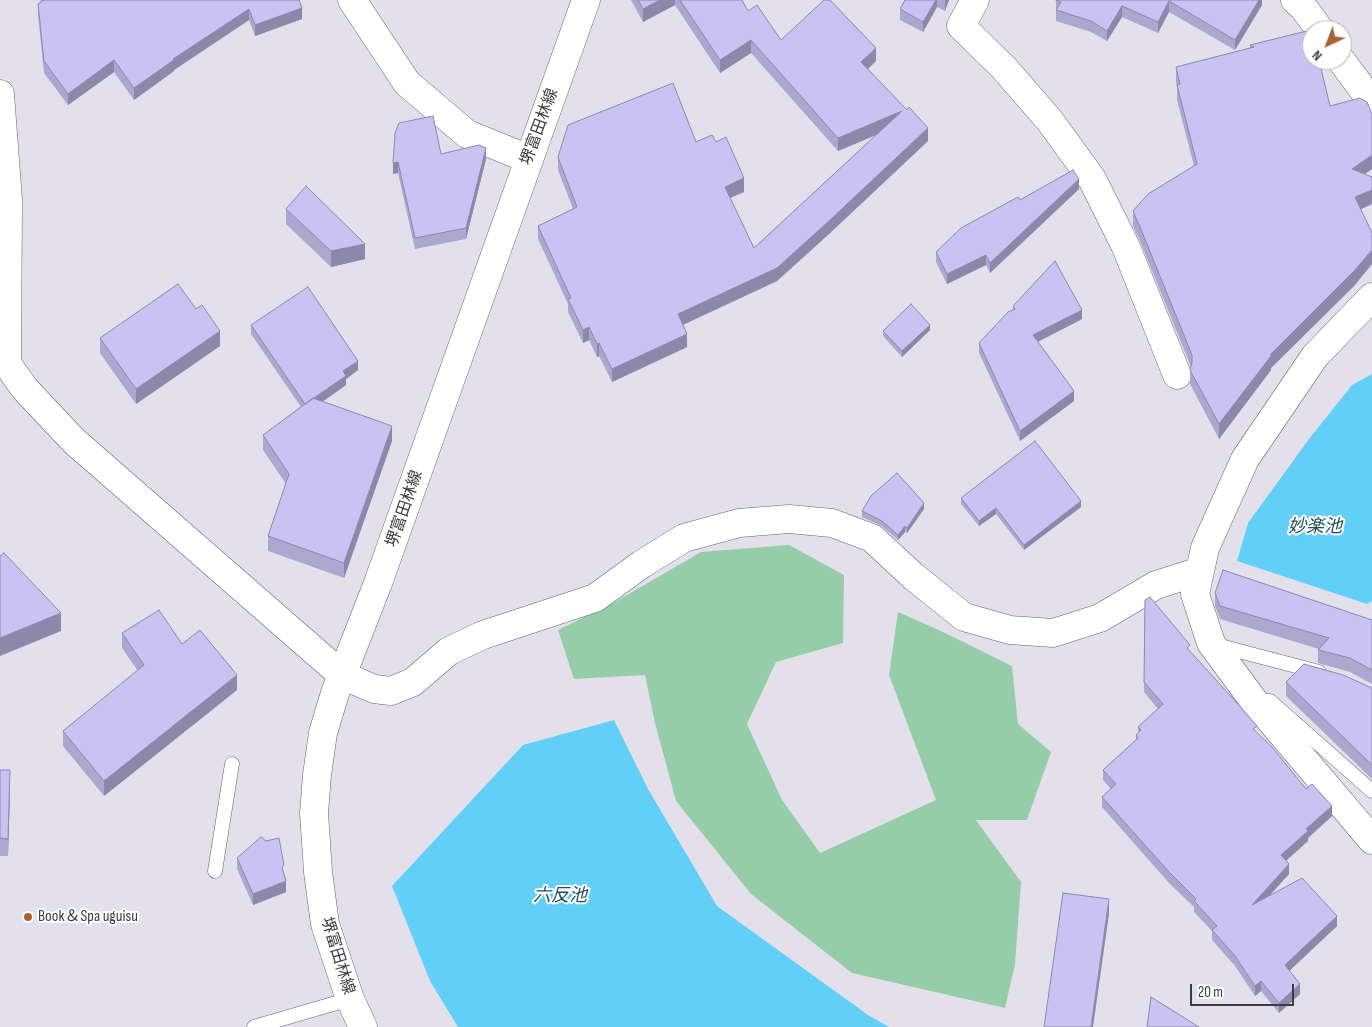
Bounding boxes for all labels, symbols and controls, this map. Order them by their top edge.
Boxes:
north arrow [1302,20,1352,70]
text: N [1309,47,1326,64]
street label: 堺富田林線 [517,86,563,168]
street label: 堺富田林線 [383,468,427,550]
water label: 妙楽池 [1288,516,1342,538]
water label: 六反池 [533,885,587,907]
place label: Book＆Spa uguisu [38,907,138,927]
marker: Book＆Spa uguisu [22,911,34,923]
street label: 堺富田林線 [316,915,358,997]
scale bar [1192,974,1296,1006]
text: 20 m [1198,983,1223,1002]

